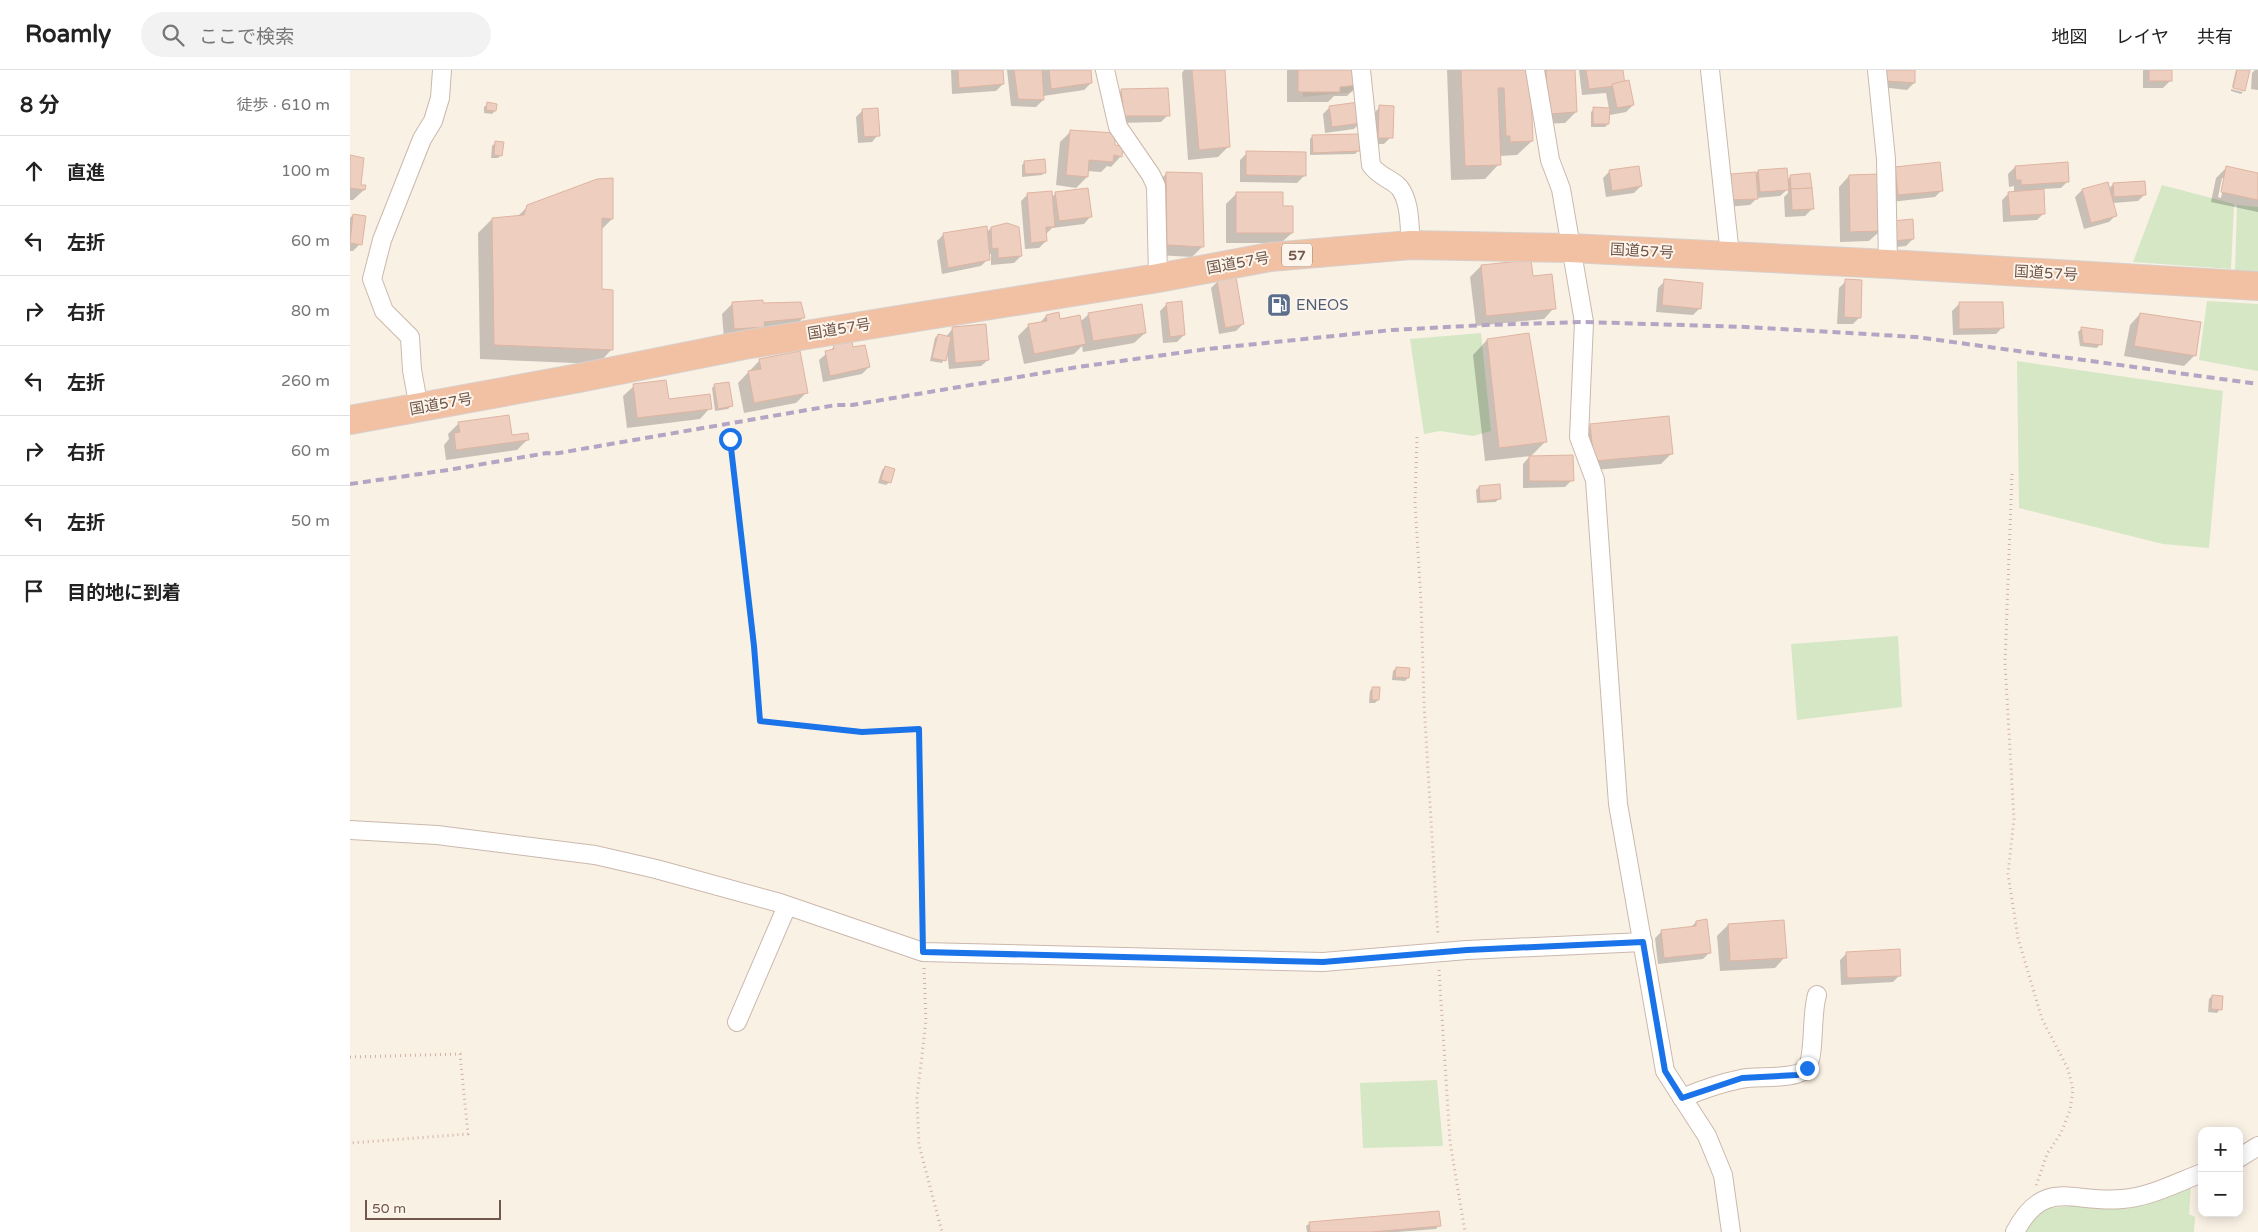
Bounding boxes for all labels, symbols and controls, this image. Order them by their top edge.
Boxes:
search box [141,12,491,57]
text: Roamly [25,20,111,49]
icon: search [159,21,187,49]
text: ここで検索 [199,26,294,48]
text: 地図 [2052,26,2088,48]
text: レイヤ [2116,26,2169,48]
text: 共有 [2197,26,2233,48]
text: 8 分 [20,93,60,118]
text: 徒歩 · 610 m [237,95,330,115]
icon: ahead [20,157,48,185]
text: 100 m [281,161,330,181]
text: 直進 [67,162,105,184]
icon: left [20,227,48,255]
text: 60 m [291,231,330,251]
text: 左折 [67,232,105,254]
street label: 国道57号 [1610,240,1674,262]
road number: 57 [1282,244,1312,266]
street label: 国道57号 [1205,249,1271,277]
street label: 国道57号 [2014,262,2078,284]
fuel station icon: ENEOS [1266,292,1292,318]
place label: ENEOS [1296,296,1349,314]
icon: right [20,297,48,325]
text: 80 m [291,301,330,321]
text: 右折 [67,302,105,324]
street label: 国道57号 [806,315,872,343]
icon: left [20,367,48,395]
text: 260 m [281,371,330,391]
text: 左折 [67,372,105,394]
street label: 国道57号 [408,390,474,418]
route start [719,428,742,451]
icon: right [20,437,48,465]
text: 60 m [291,441,330,461]
text: 右折 [67,442,105,464]
icon: left [20,507,48,535]
text: 50 m [291,511,330,531]
text: 左折 [67,512,105,534]
icon: arrive [20,577,48,605]
text: 目的地に到着 [67,582,181,604]
route end [1796,1057,1819,1080]
map controls [2198,1127,2243,1217]
button: + [2198,1127,2243,1172]
button: − [2198,1172,2243,1217]
scale bar [365,1197,501,1220]
text: 50 m [372,1200,406,1217]

